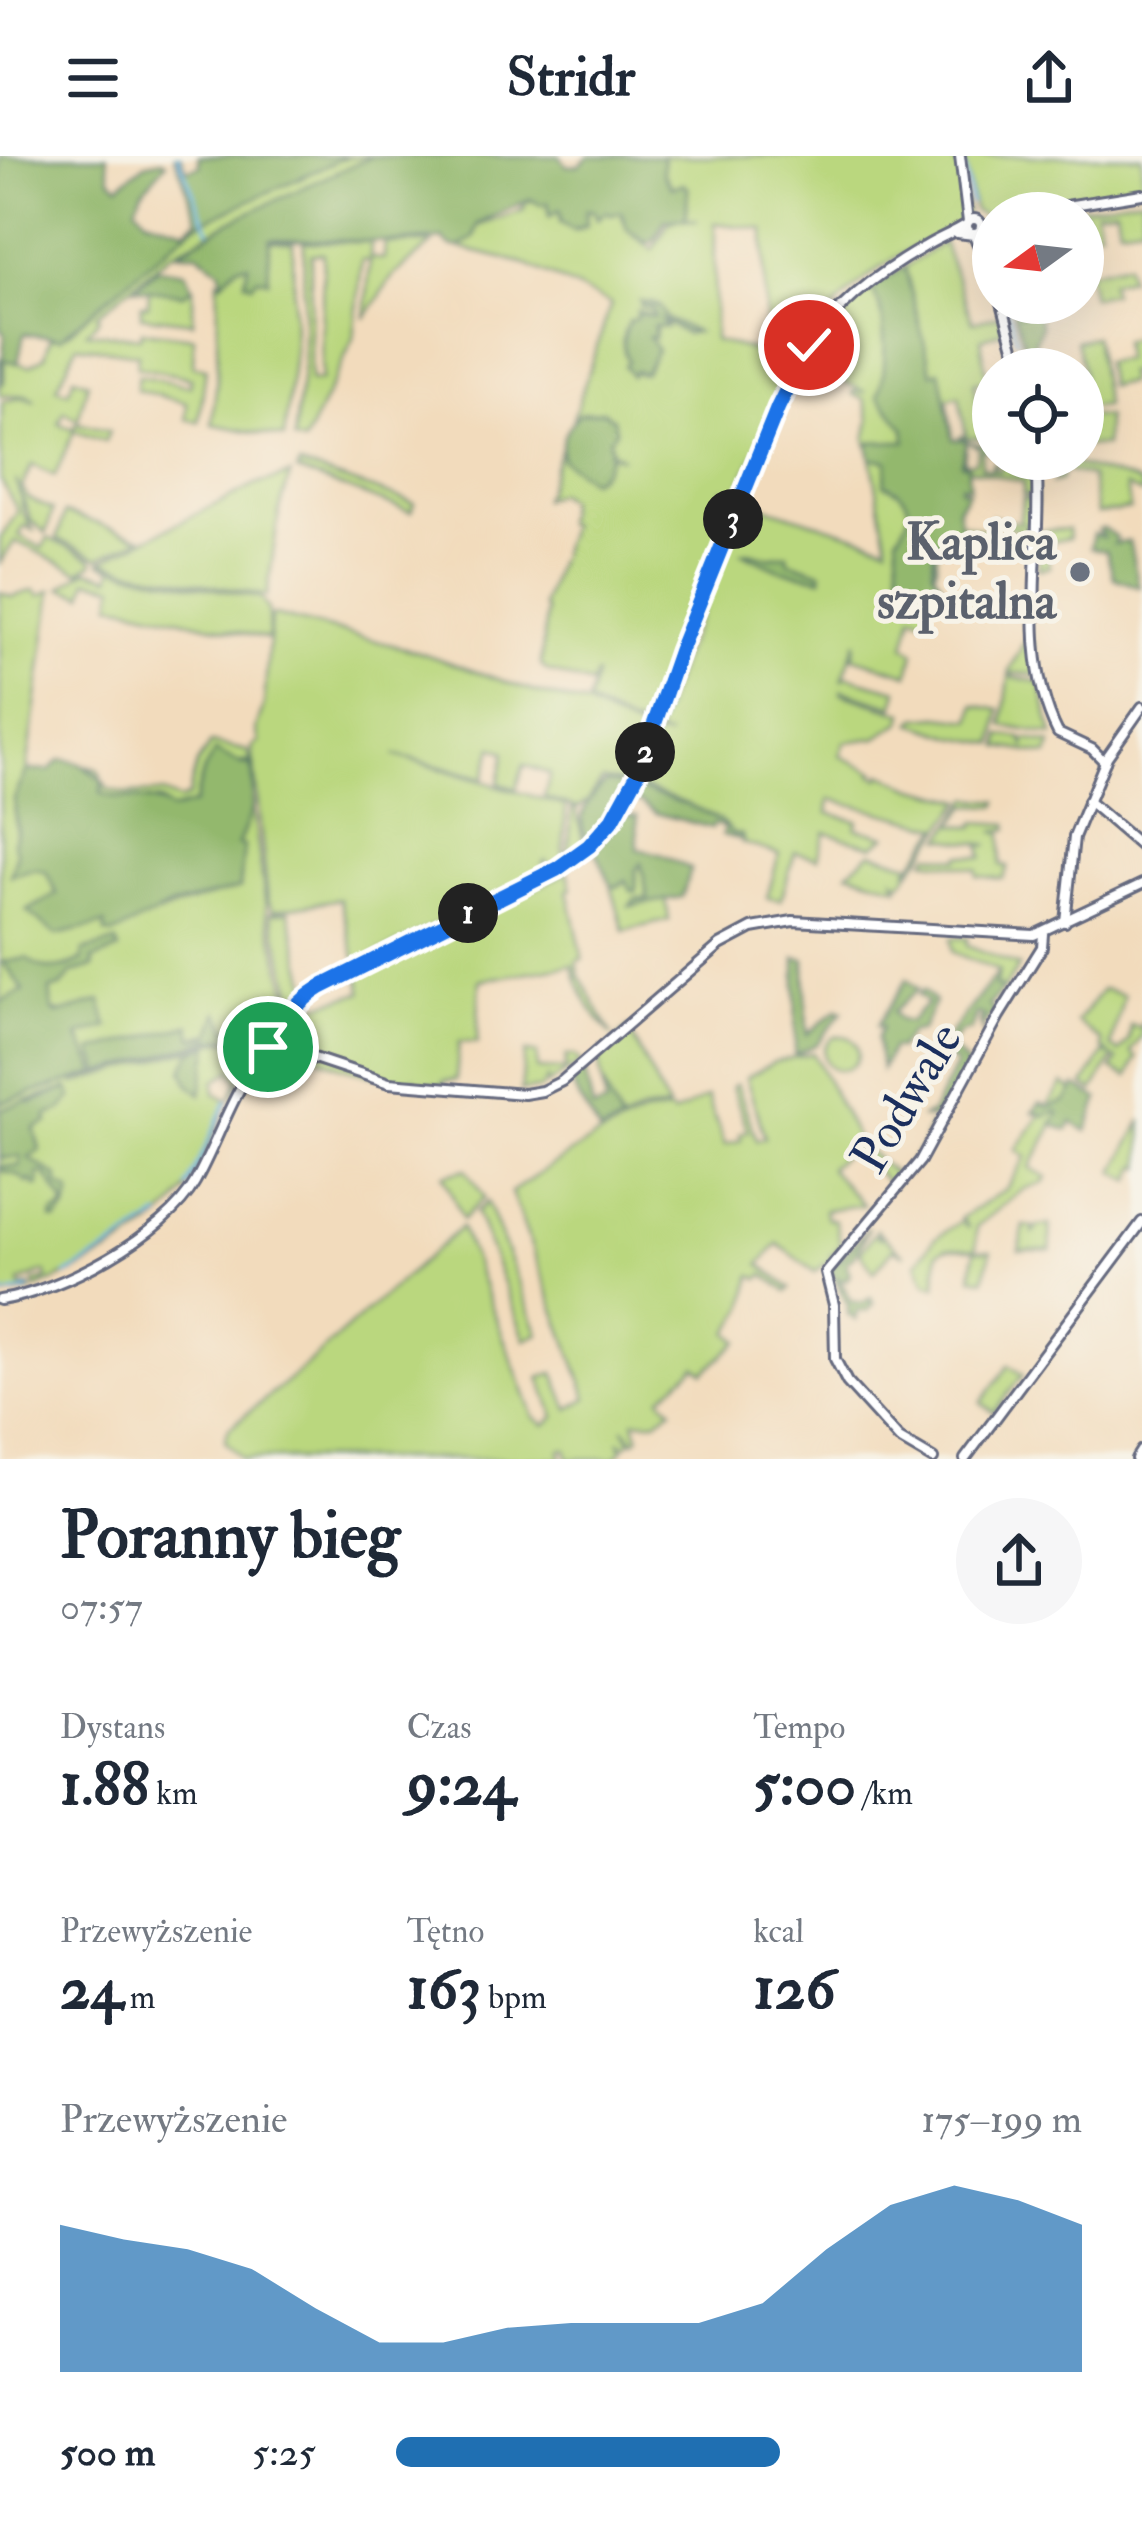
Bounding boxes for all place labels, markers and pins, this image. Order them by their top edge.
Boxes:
pin [758,294,860,396]
pin: 3 [703,489,763,549]
place label: Kaplica szpitalna [877,511,1058,635]
marker: Kaplica szpitalna [1067,559,1093,585]
pin: 2 [615,722,675,782]
pin: 1 [438,883,498,943]
pin [217,996,319,1098]

